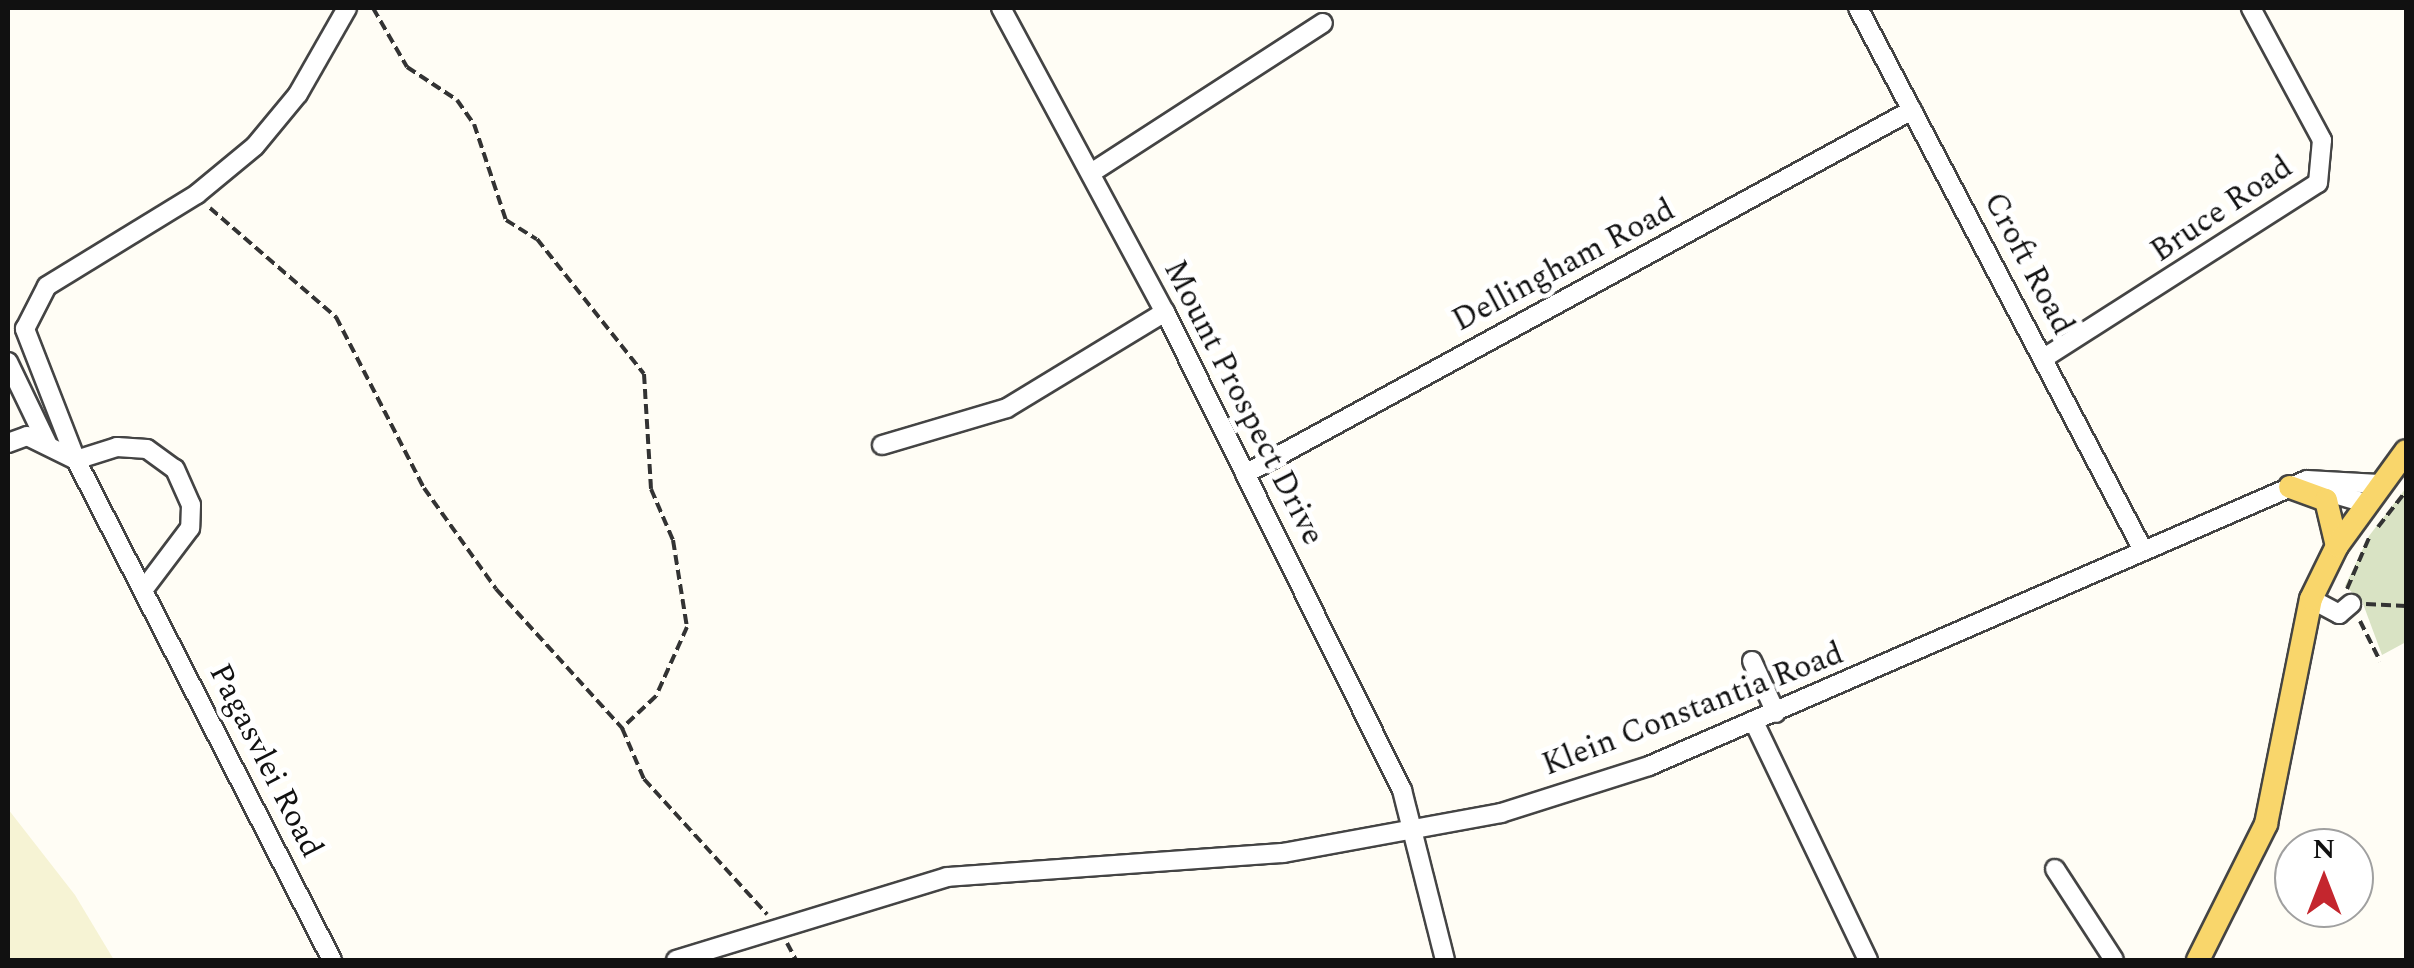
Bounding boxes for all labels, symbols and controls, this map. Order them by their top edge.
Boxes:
street label: Bruce Road [2144,149,2300,271]
street label: Croft Road [1975,186,2081,342]
street label: Dellingham Road [1446,191,1682,341]
street label: Mount Prospect Drive [1154,254,1332,552]
street label: Klein Constantia Road [1537,635,1849,785]
street label: Pagasvlei Road [200,658,330,864]
north arrow [2274,828,2374,928]
text: N [2313,828,2335,871]

